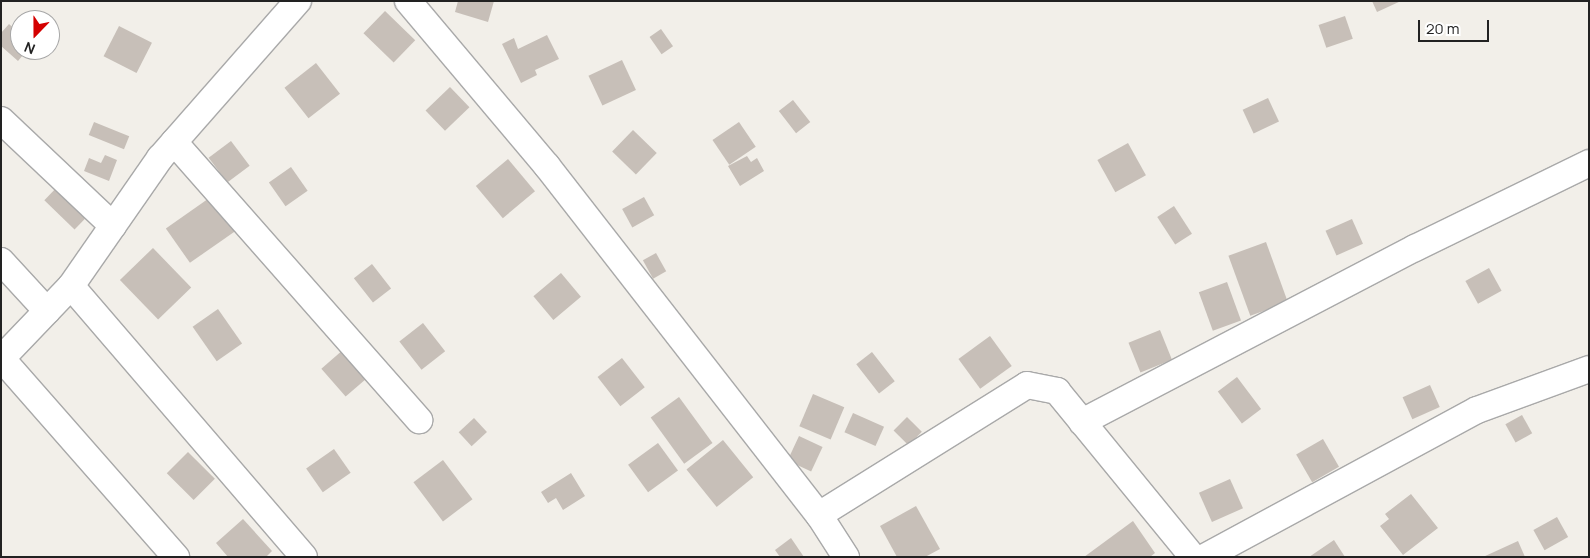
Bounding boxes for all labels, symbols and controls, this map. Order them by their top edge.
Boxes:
north arrow [10,10,60,60]
scale bar [1420,10,1491,42]
text: 20 m [1426,18,1459,39]
text: N [21,38,38,59]

